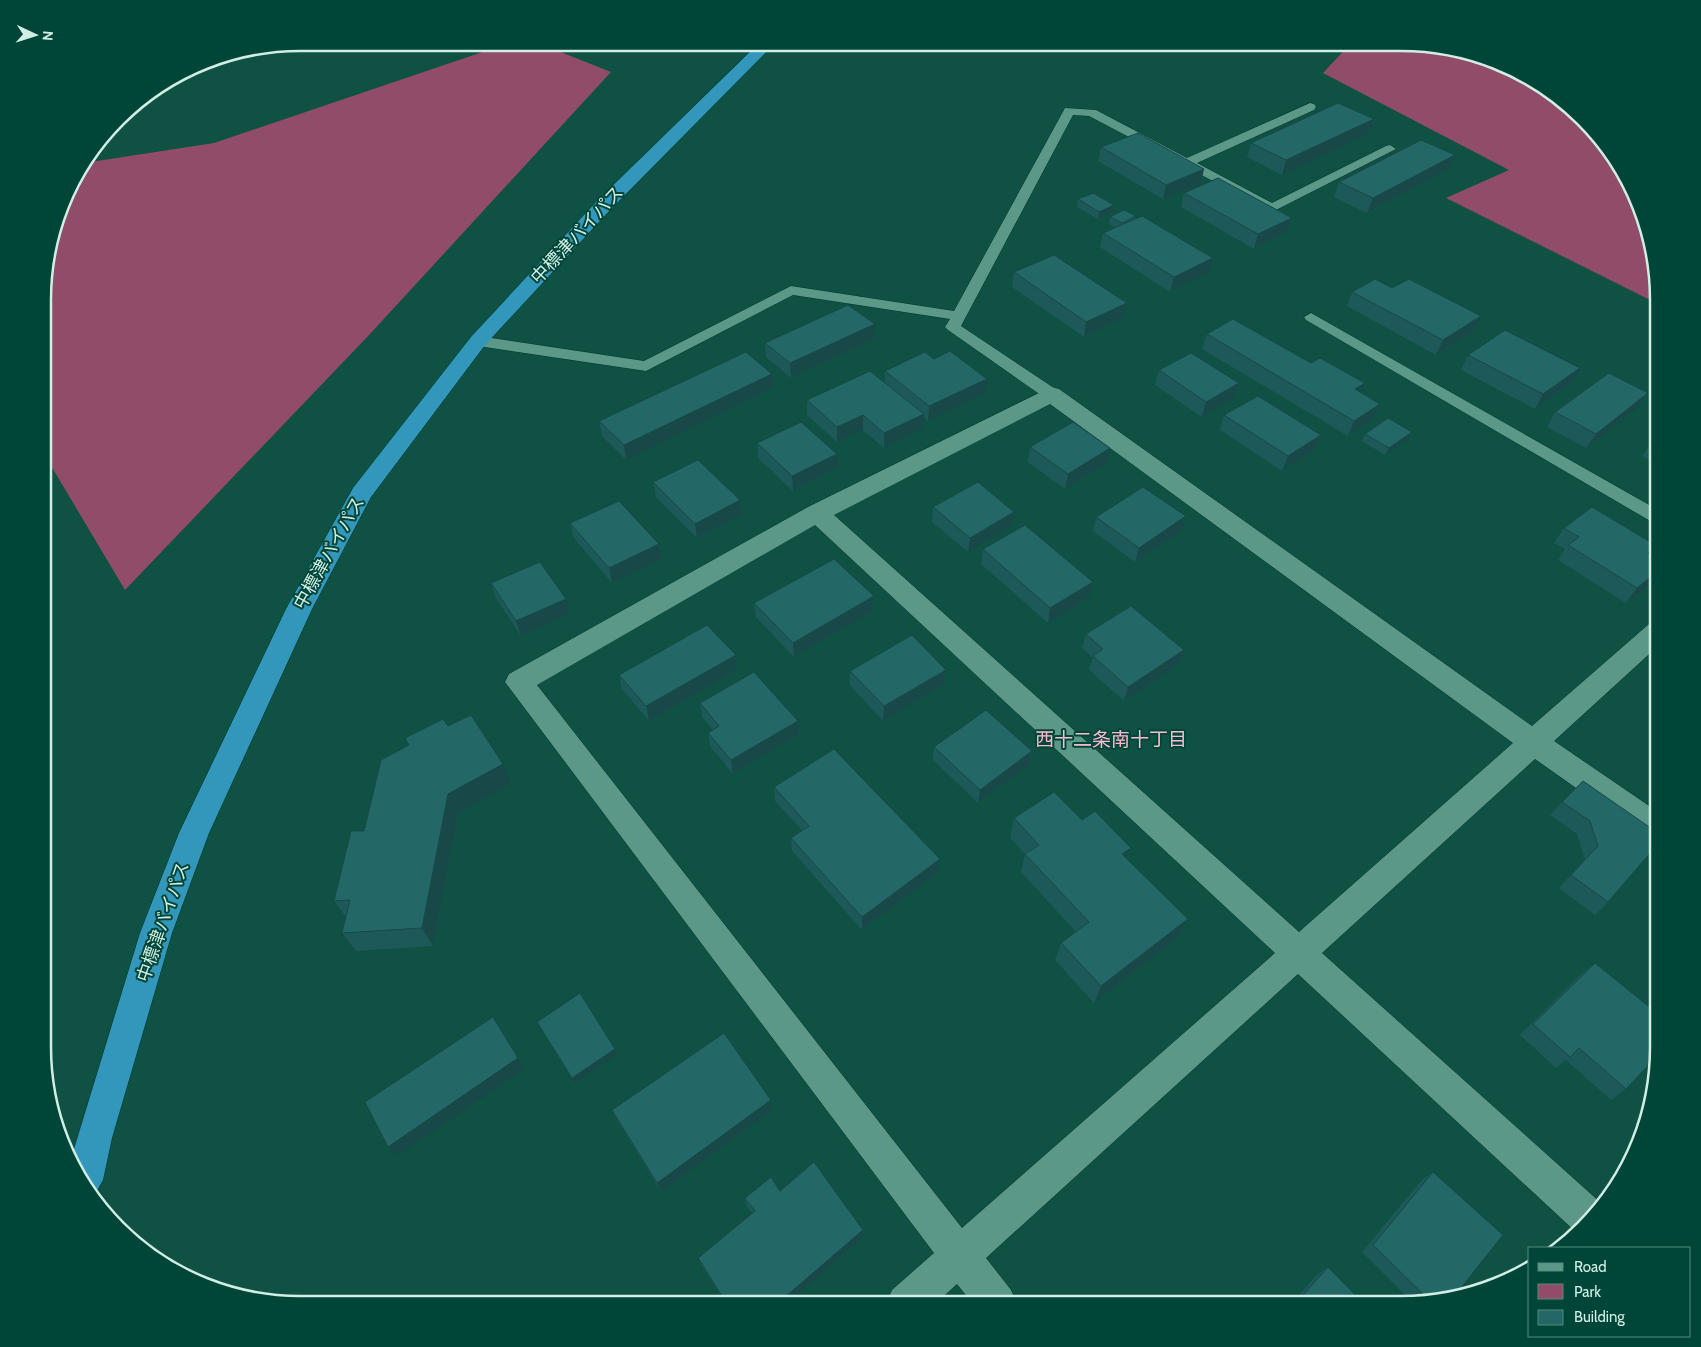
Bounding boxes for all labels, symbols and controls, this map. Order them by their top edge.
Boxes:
north arrow [10,10,60,60]
text: N [39,30,57,41]
street label: 中標津バイパス [526,182,628,288]
street label: 中標津バイパス [289,493,369,613]
district label: 西十二条南十丁目 [1035,728,1187,751]
street label: 中標津バイパス [132,859,194,985]
legend [1528,1247,1691,1337]
text: Road [1574,1258,1607,1276]
text: Park [1574,1283,1601,1301]
text: Building [1574,1308,1625,1326]

